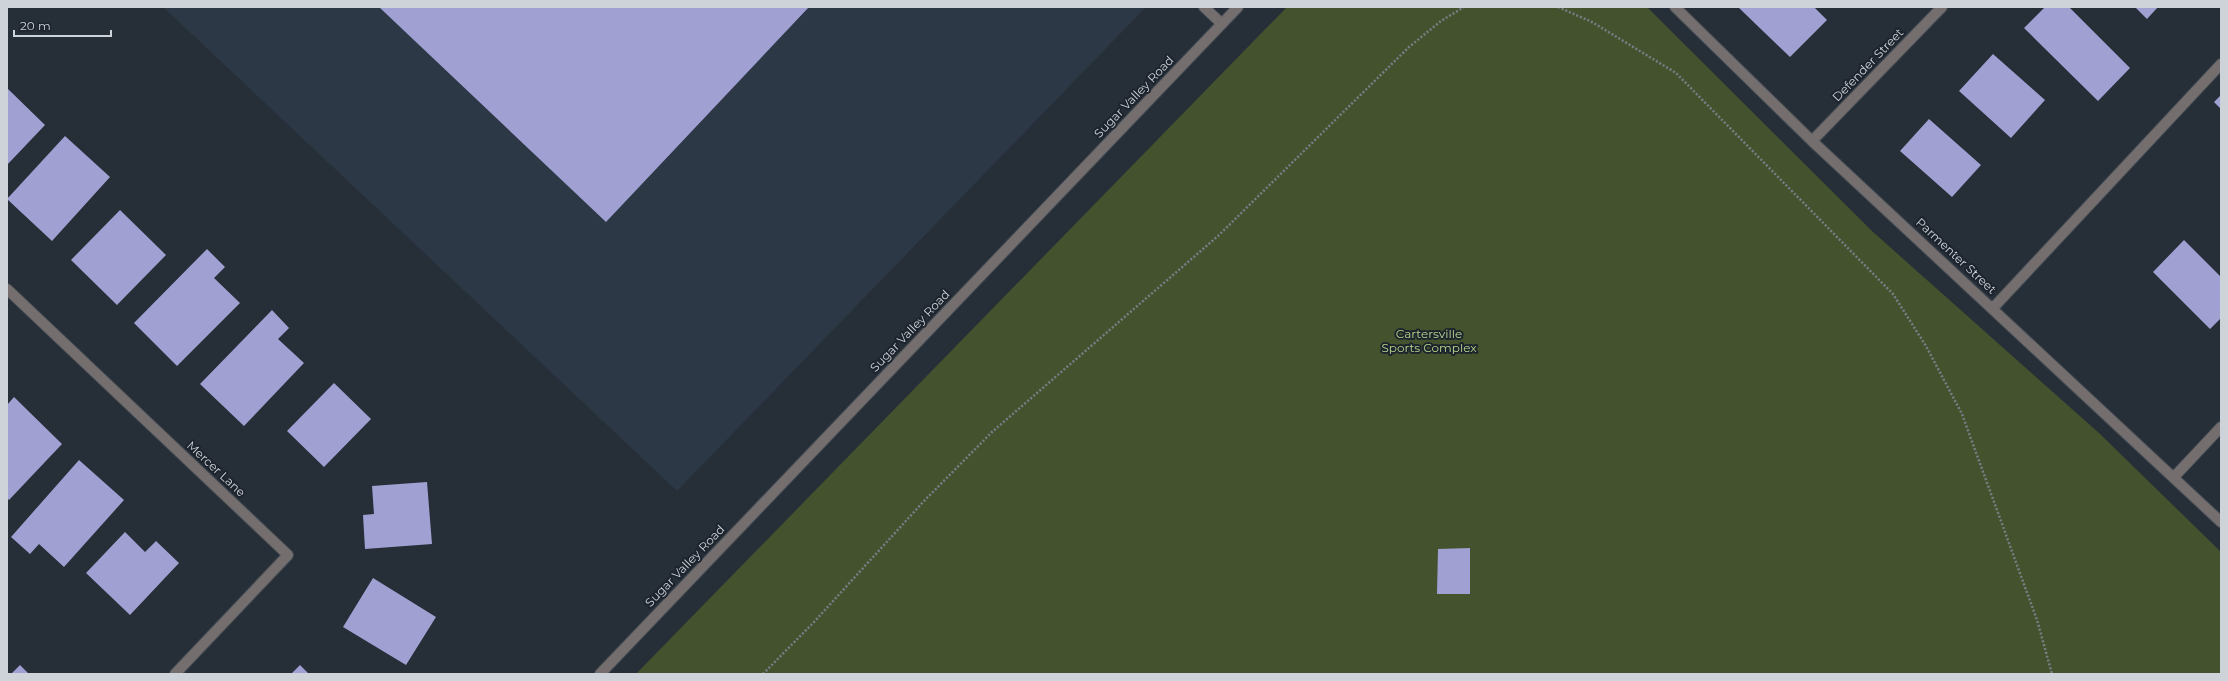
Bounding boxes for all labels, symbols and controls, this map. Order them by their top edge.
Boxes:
scale bar [14,12,111,38]
text: 20 m [20,18,51,33]
street label: Defender Street [1829,25,1907,104]
street label: Sugar Valley Road [1091,53,1177,141]
street label: Parmenter Street [1913,215,2000,297]
street label: Sugar Valley Road [867,287,953,375]
park label: Cartersville Sports Complex [1381,326,1477,355]
street label: Mercer Lane [184,438,249,500]
street label: Sugar Valley Road [642,522,728,610]

